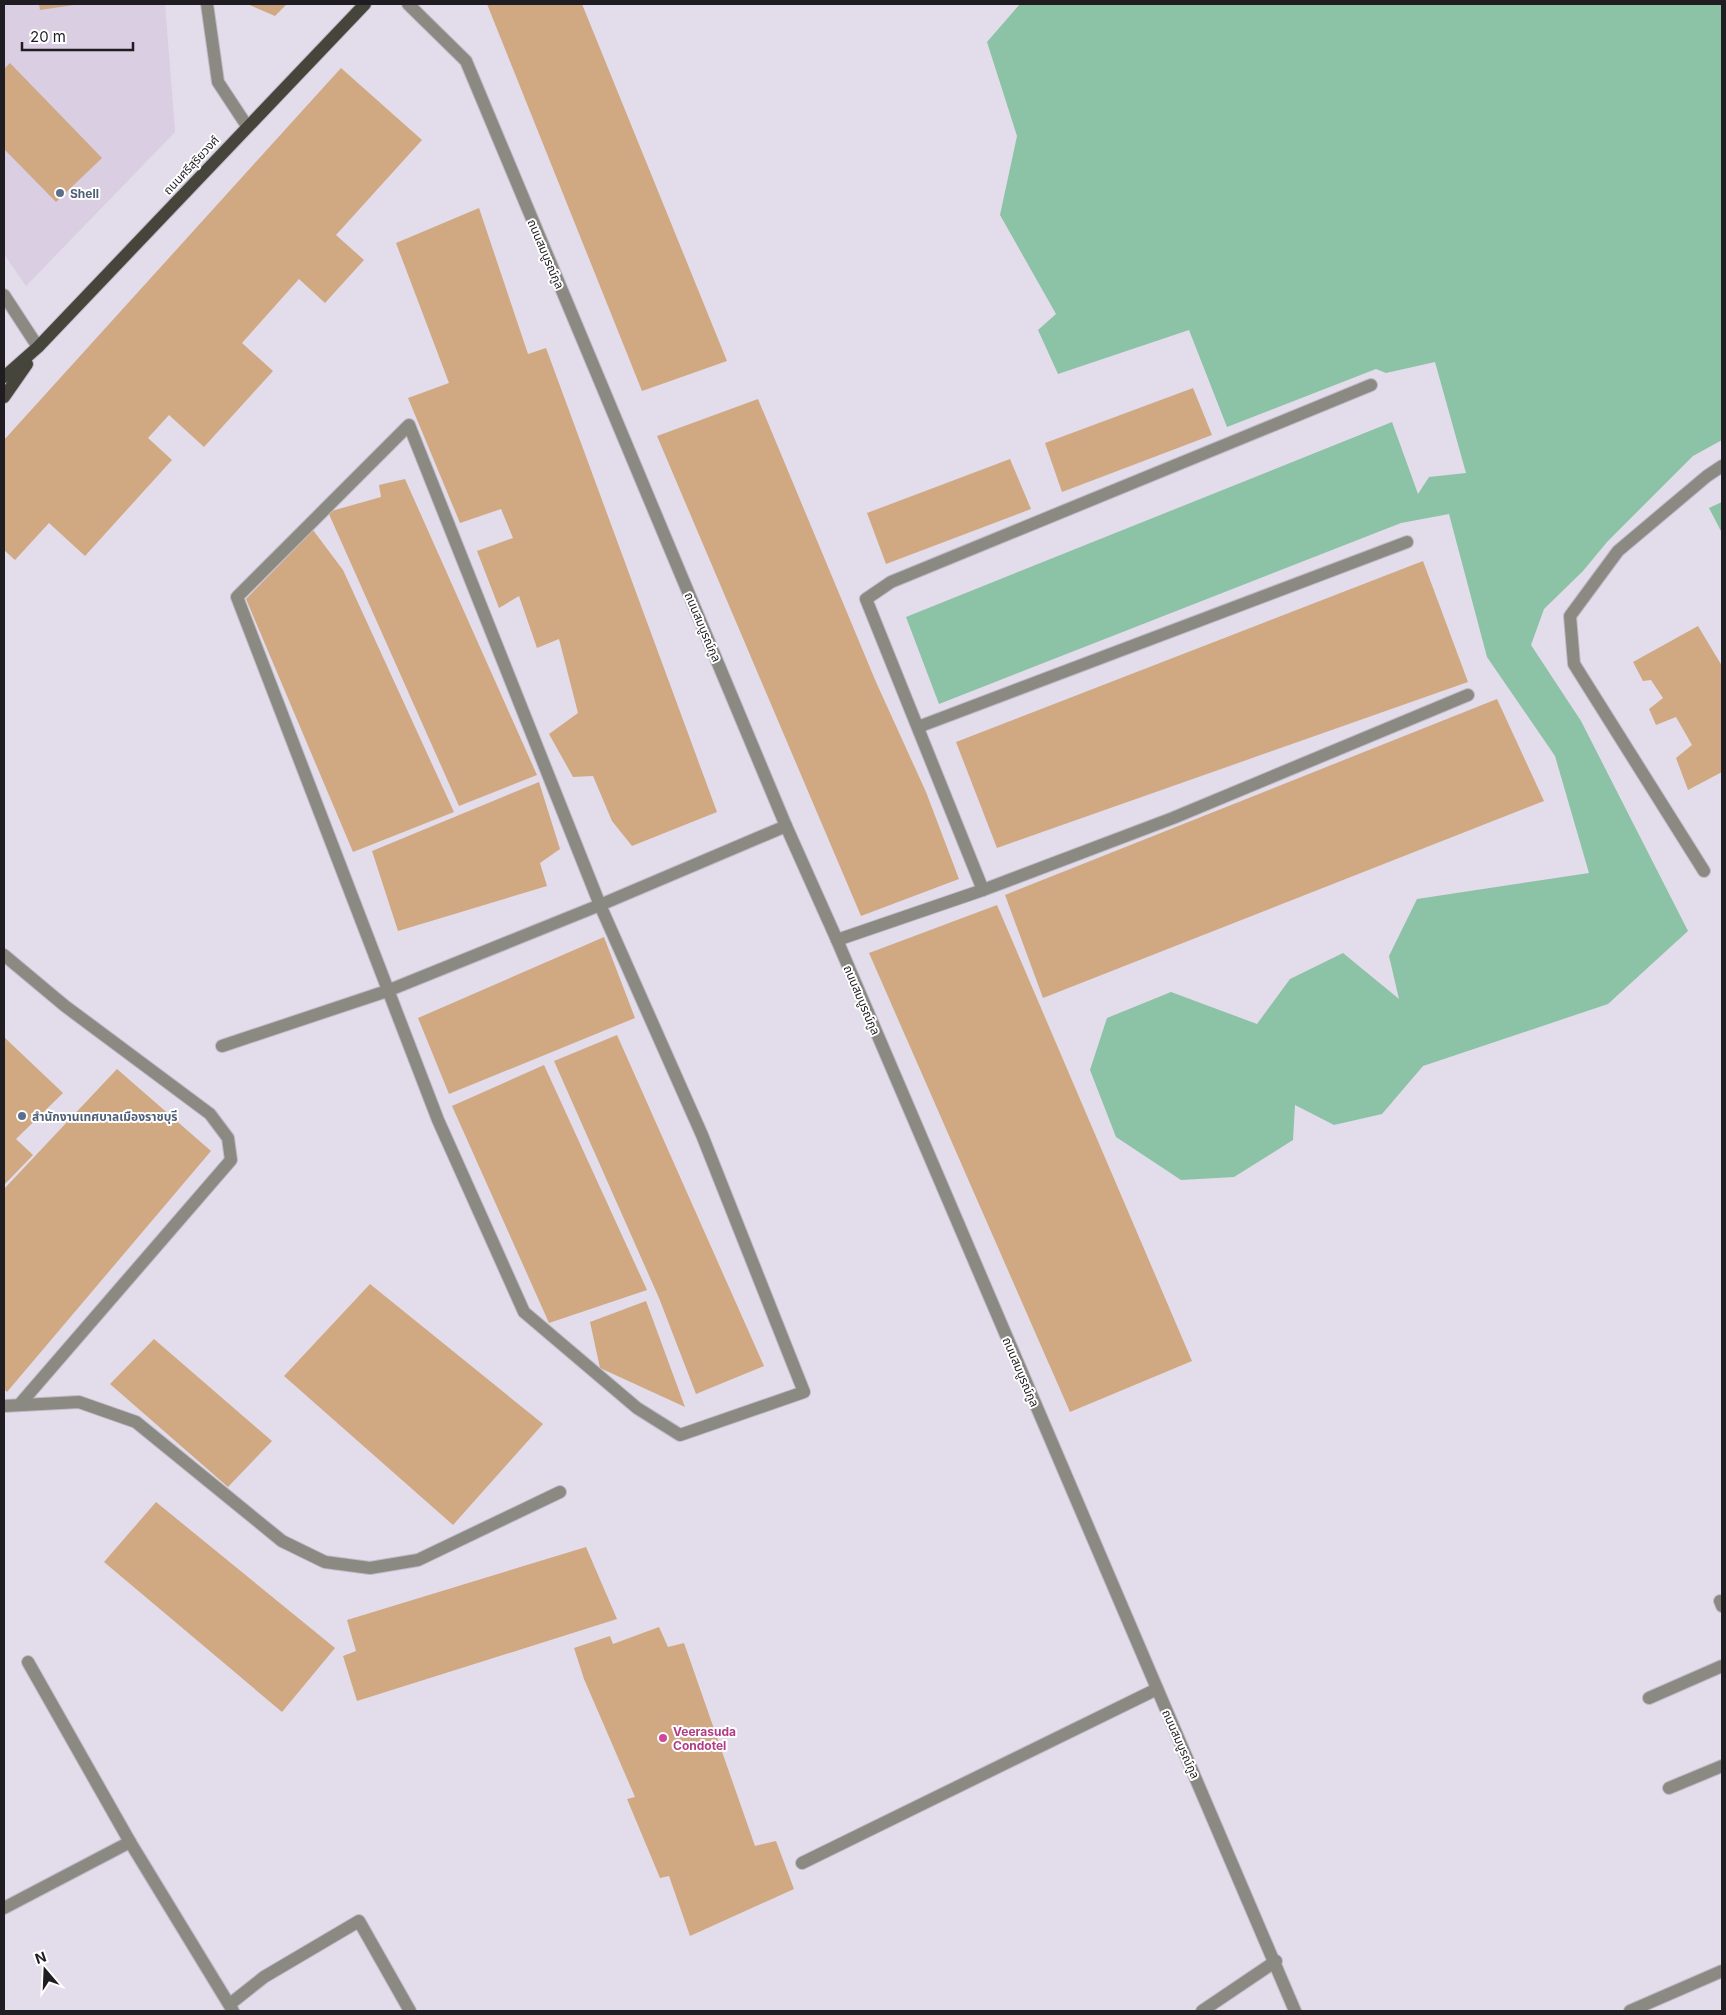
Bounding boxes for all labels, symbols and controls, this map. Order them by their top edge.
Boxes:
scale bar [22,20,134,52]
text: 20 m [30,27,66,46]
street label: ถนนศรีสุริยวงศ์ [160,132,222,198]
place label: Shell [70,186,99,201]
marker: Shell [54,187,66,199]
street label: ถนนสมบูรณ์กูล [525,217,567,291]
street label: ถนนสมบูรณ์กูล [682,590,724,664]
street label: ถนนสมบูรณ์กูล [841,963,883,1037]
place label: สำนักงานเทศบาลเมืองราชบุรี [32,1109,178,1124]
marker: สำนักงานเทศบาลเมืองราชบุรี [16,1110,28,1122]
street label: ถนนสมบูรณ์กูล [1000,1335,1042,1409]
street label: ถนนสมบูรณ์กูล [1159,1707,1203,1781]
place label: Veerasuda Condotel [673,1724,736,1753]
marker: Veerasuda Condotel [657,1732,669,1744]
north arrow [20,1945,70,1995]
text: N [33,1947,48,1967]

